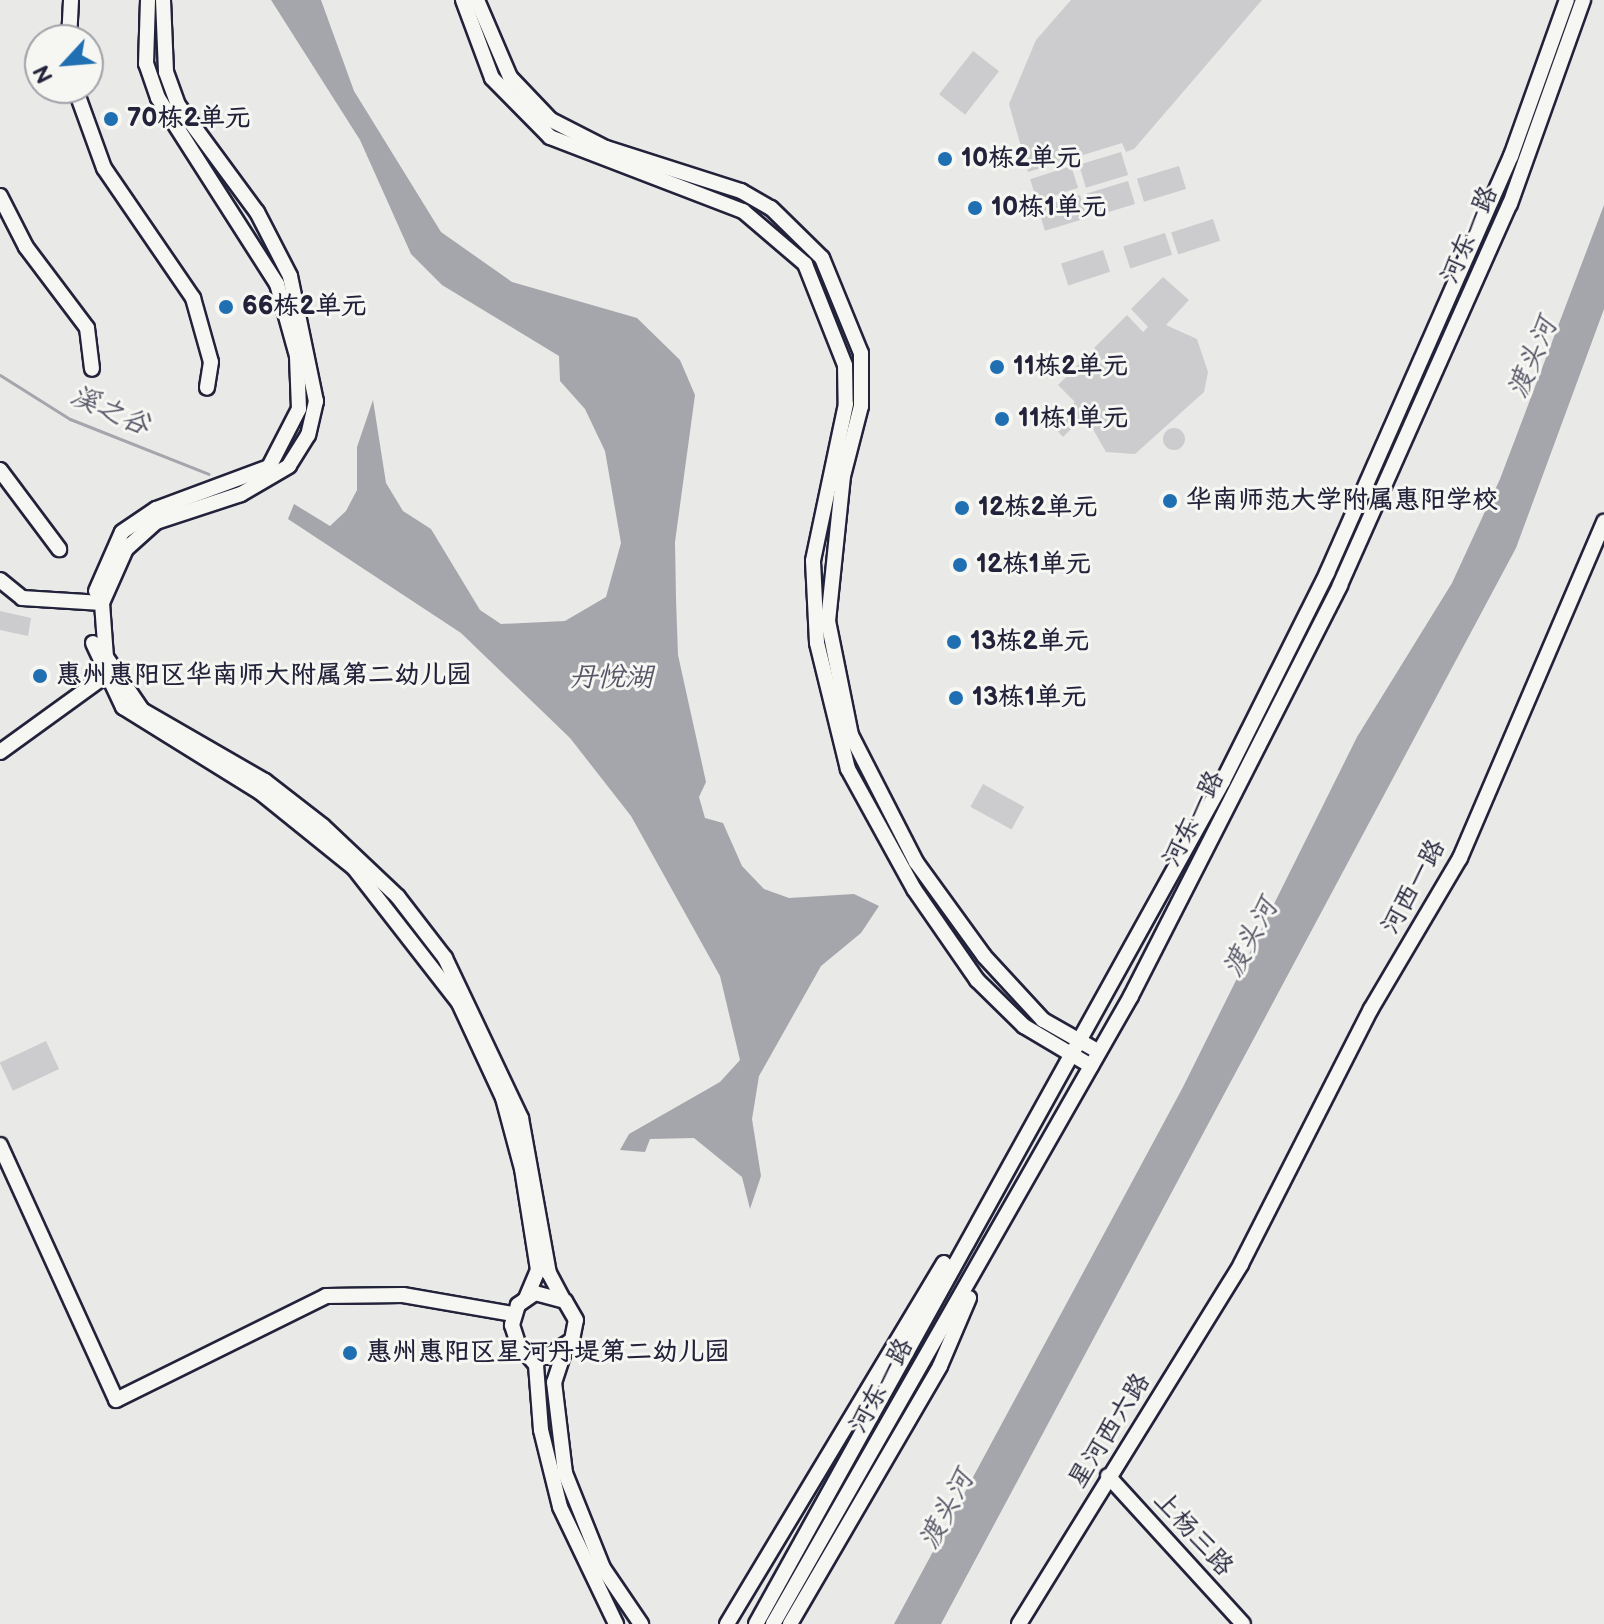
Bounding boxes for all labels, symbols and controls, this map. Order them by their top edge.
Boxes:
north arrow [24,24,104,104]
text: N [28,61,60,87]
place label: 70栋2单元 [127,103,251,135]
marker: 70栋2单元 [102,110,120,128]
place label: 10栋2单元 [961,143,1082,175]
marker: 10栋2单元 [936,150,954,168]
street label: 河东一路 [1435,181,1505,289]
place label: 10栋1单元 [991,192,1107,224]
marker: 10栋1单元 [966,199,984,217]
place label: 66栋2单元 [242,291,367,323]
marker: 66栋2单元 [217,298,235,316]
water label: 渡头河 [1501,313,1565,403]
place label: 11栋2单元 [1013,351,1128,383]
marker: 11栋2单元 [988,358,1006,376]
water label: 溪之谷 [65,379,155,443]
place label: 11栋1单元 [1018,403,1129,435]
marker: 11栋1单元 [993,410,1011,428]
place label: 华南师范大学附属惠阳学校 [1186,485,1498,517]
place label: 12栋2单元 [978,492,1098,524]
marker: 华南师范大学附属惠阳学校 [1161,492,1179,510]
marker: 12栋2单元 [953,499,971,517]
place label: 12栋1单元 [976,549,1091,581]
marker: 12栋1单元 [951,556,969,574]
place label: 13栋2单元 [970,626,1090,658]
marker: 13栋2单元 [945,633,963,651]
place label: 惠州惠阳区华南师大附属第二幼儿园 [56,660,472,692]
water label: 丹悦湖 [569,661,653,695]
marker: 惠州惠阳区华南师大附属第二幼儿园 [31,667,49,685]
place label: 13栋1单元 [972,682,1087,714]
marker: 13栋1单元 [947,689,965,707]
street label: 河东一路 [1156,766,1232,872]
street label: 河西一路 [1375,834,1453,940]
water label: 渡头河 [1216,893,1286,983]
street label: 河东一路 [843,1333,921,1439]
place label: 惠州惠阳区星河丹堤第二幼儿园 [366,1337,730,1369]
marker: 惠州惠阳区星河丹堤第二幼儿园 [341,1344,359,1362]
street label: 星河西六路 [1062,1368,1158,1494]
water label: 渡头河 [912,1465,982,1555]
street label: 上杨三路 [1147,1485,1239,1583]

